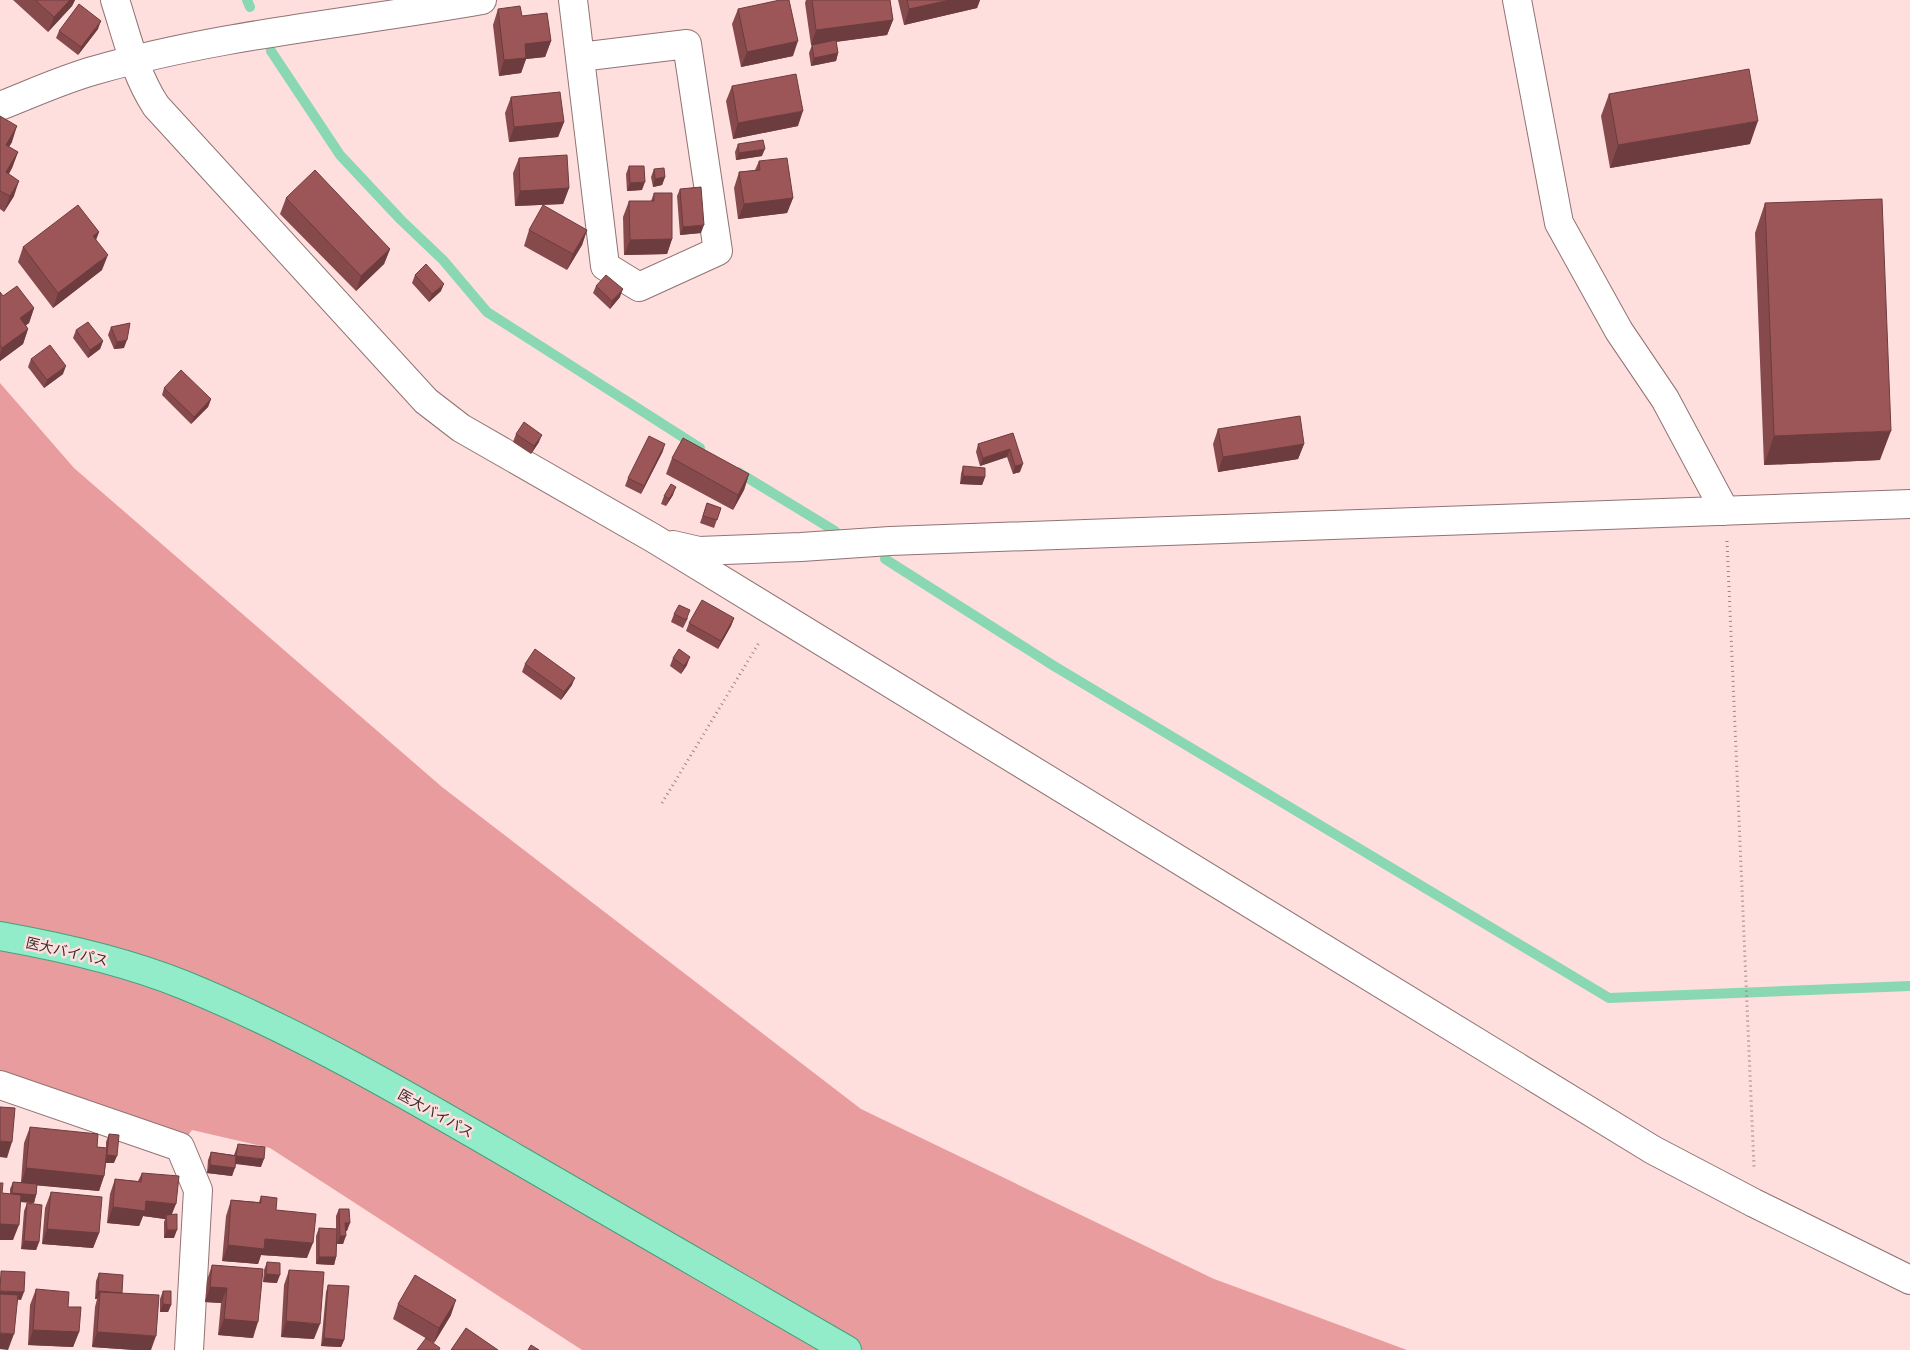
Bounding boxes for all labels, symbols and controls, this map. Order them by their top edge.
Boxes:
street label: 医大バイパス [24,933,110,969]
street label: 医大バイパス [395,1085,477,1141]

